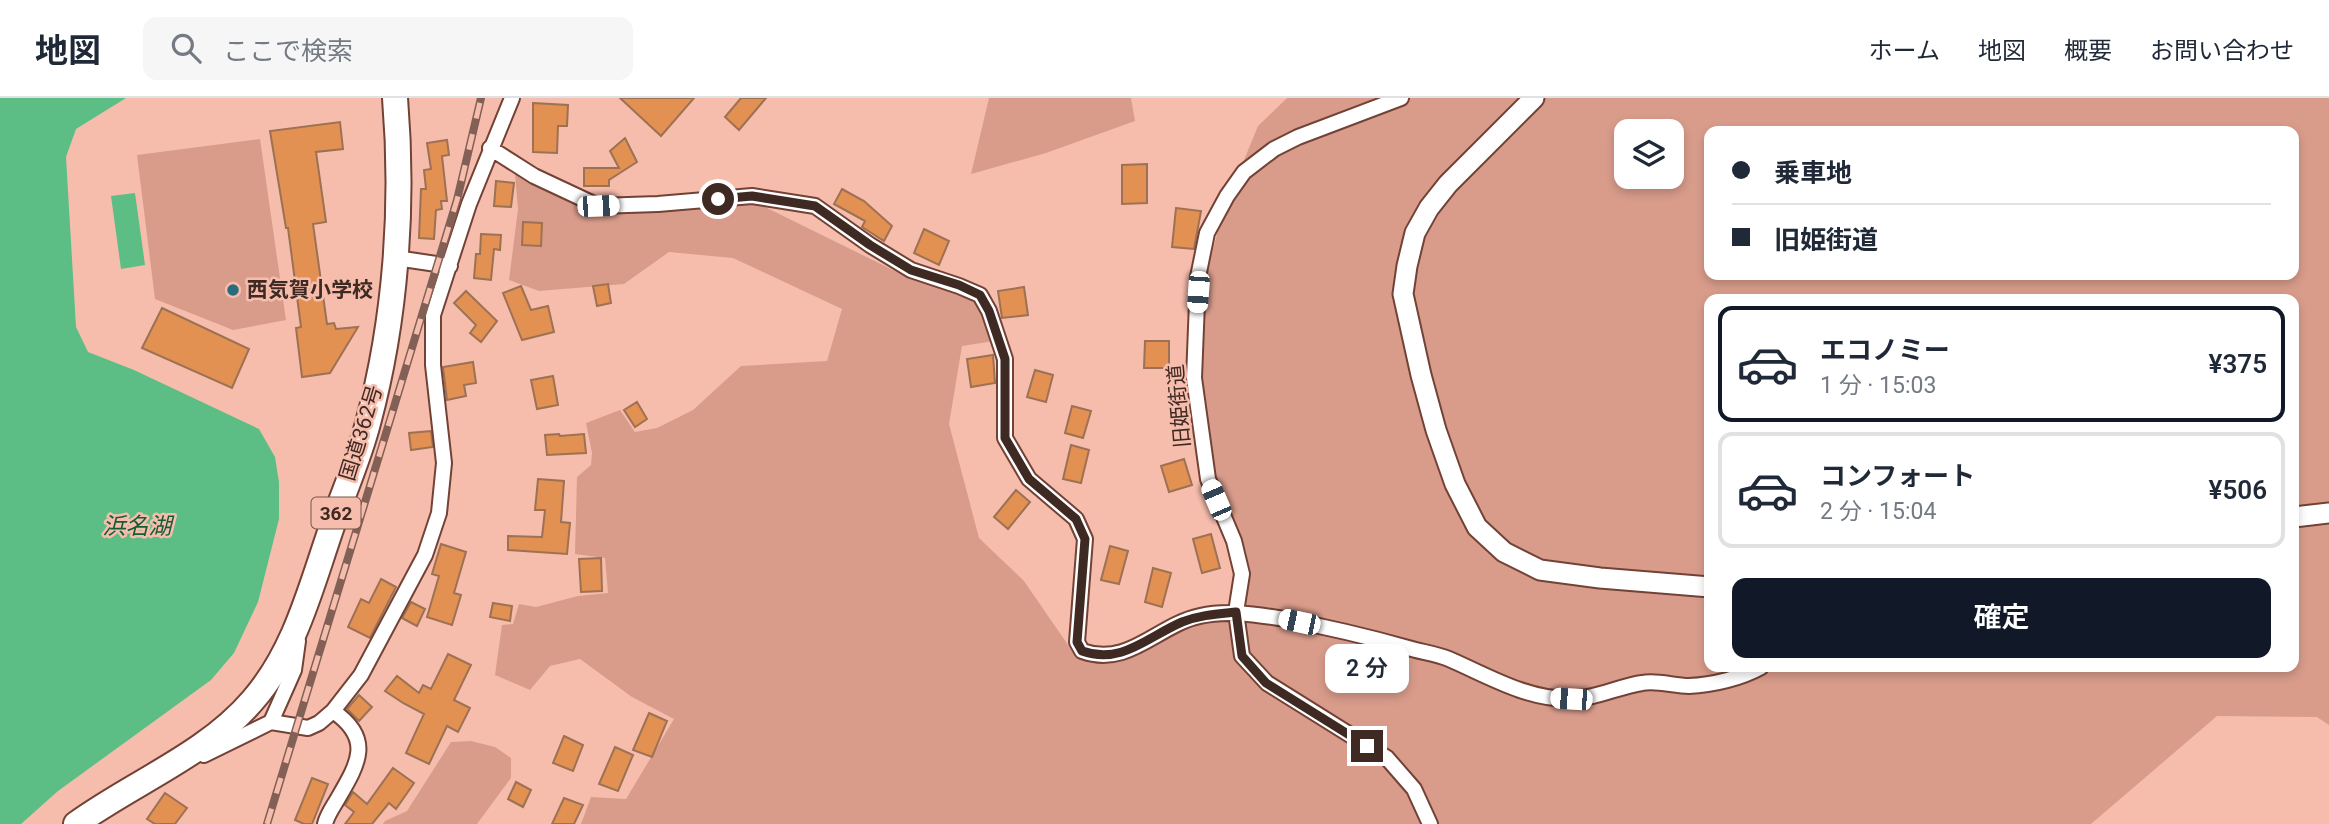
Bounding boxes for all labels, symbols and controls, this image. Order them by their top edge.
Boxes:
search box [143,17,633,80]
icon: search [167,29,205,67]
text: 地図 [35,31,101,70]
text: ここで検索 [223,36,353,66]
text: ホーム [1869,37,1940,65]
text: 地図 [1978,37,2026,65]
text: 概要 [2064,37,2112,65]
text: お問い合わせ [2150,37,2294,65]
map controls [1614,119,1684,189]
button: layers [1614,119,1684,189]
text: 乗車地 [1774,158,1852,188]
route start [702,183,734,215]
car [577,195,620,217]
text: 旧姫街道 [1774,225,1878,255]
car [1187,270,1210,314]
place label: 西気賀小学校 [247,278,373,302]
marker: 西気賀小学校 [225,282,241,298]
icon: car [1736,333,1799,396]
text: エコノミー [1820,335,1950,365]
text: ¥375 [2209,349,2267,379]
street label: 旧姫街道 [1163,363,1195,449]
text: 1 分 · 15:03 [1820,372,1936,399]
street label: 国道362号 [335,382,387,484]
icon: car [1736,459,1799,522]
text: コンフォート [1820,461,1975,491]
text: ¥506 [2209,475,2267,505]
car [1199,477,1234,523]
road number: 362 [312,498,360,528]
text: 2 分 · 15:04 [1820,498,1936,525]
water label: 浜名湖 [103,513,175,540]
button: 確定 [1732,578,2271,658]
car [1277,607,1322,637]
callout: 2 分 [1325,644,1409,694]
text: 2 分 [1346,655,1388,682]
car [1550,687,1593,711]
route end [1351,730,1383,762]

